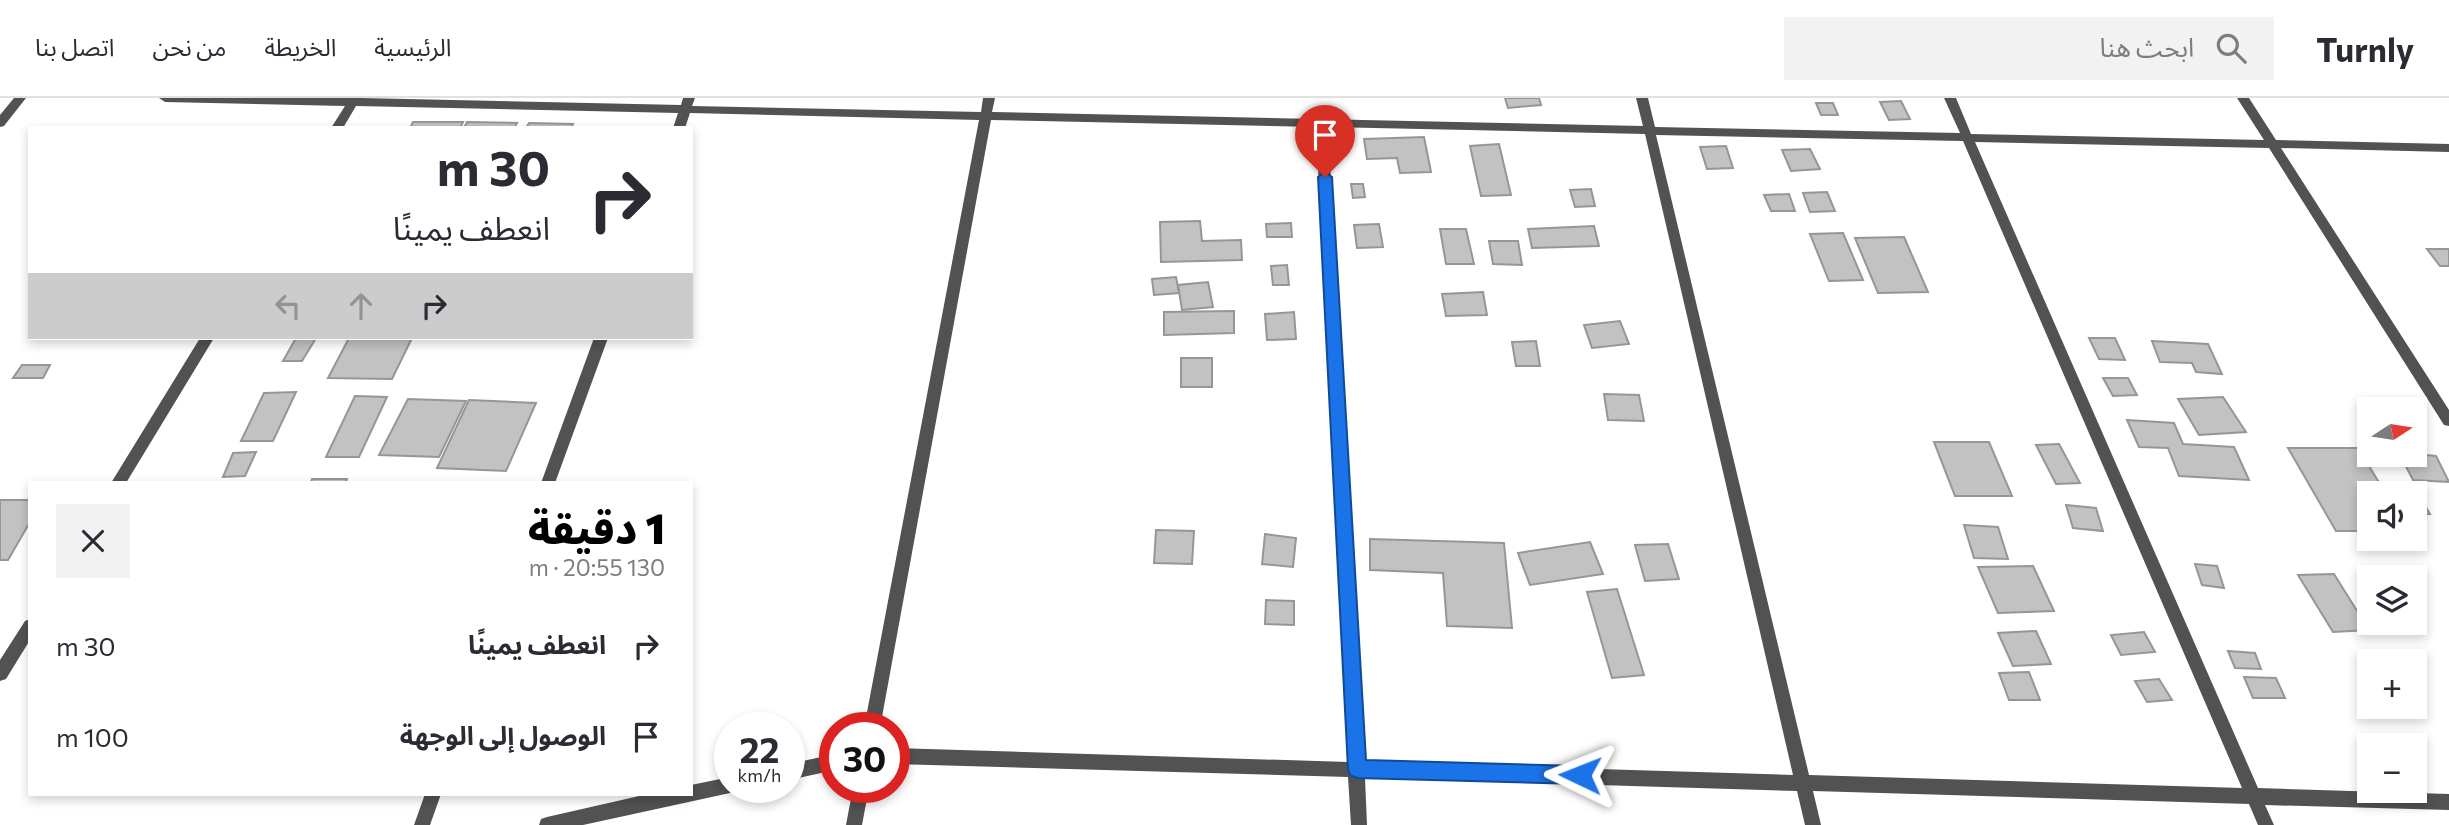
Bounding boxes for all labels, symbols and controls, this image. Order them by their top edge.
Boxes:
search box [1784,17,2274,80]
text: Turnly [2316,28,2414,69]
icon: search [2212,29,2250,67]
text: ابحث هنا [2100,31,2194,62]
text: اتصل بنا [35,32,114,61]
text: من نحن [152,32,226,61]
text: الخريطة [264,32,336,61]
text: الرئيسية [374,32,452,61]
pin [1295,105,1355,177]
icon: arrive [1306,116,1344,154]
text: 30 m [437,136,550,196]
icon: right [574,154,665,245]
text: انعطف يمينًا [393,207,550,247]
icon: left [269,287,307,325]
icon: ahead [342,287,380,325]
icon: right [415,287,453,325]
north arrow [2357,397,2427,467]
map controls [2357,397,2427,803]
button: sound [2357,481,2427,551]
text: 1 دقيقة [528,501,665,553]
button: close [56,504,130,578]
text: 130 m · 20:55 [529,553,665,581]
button: layers [2357,565,2427,635]
icon: right [627,627,665,665]
text: انعطف يمينًا [468,628,606,659]
text: 30 m [56,630,115,661]
button: + [2357,649,2427,719]
speed limit sign: 30 [819,712,910,803]
icon: arrive [627,718,665,756]
text: الوصول إلى الوجهة [400,719,606,750]
text: 100 m [56,721,129,752]
text: 22 [740,727,779,770]
button: − [2357,733,2427,803]
position arrow [1543,738,1617,812]
text: km/h [738,764,781,786]

